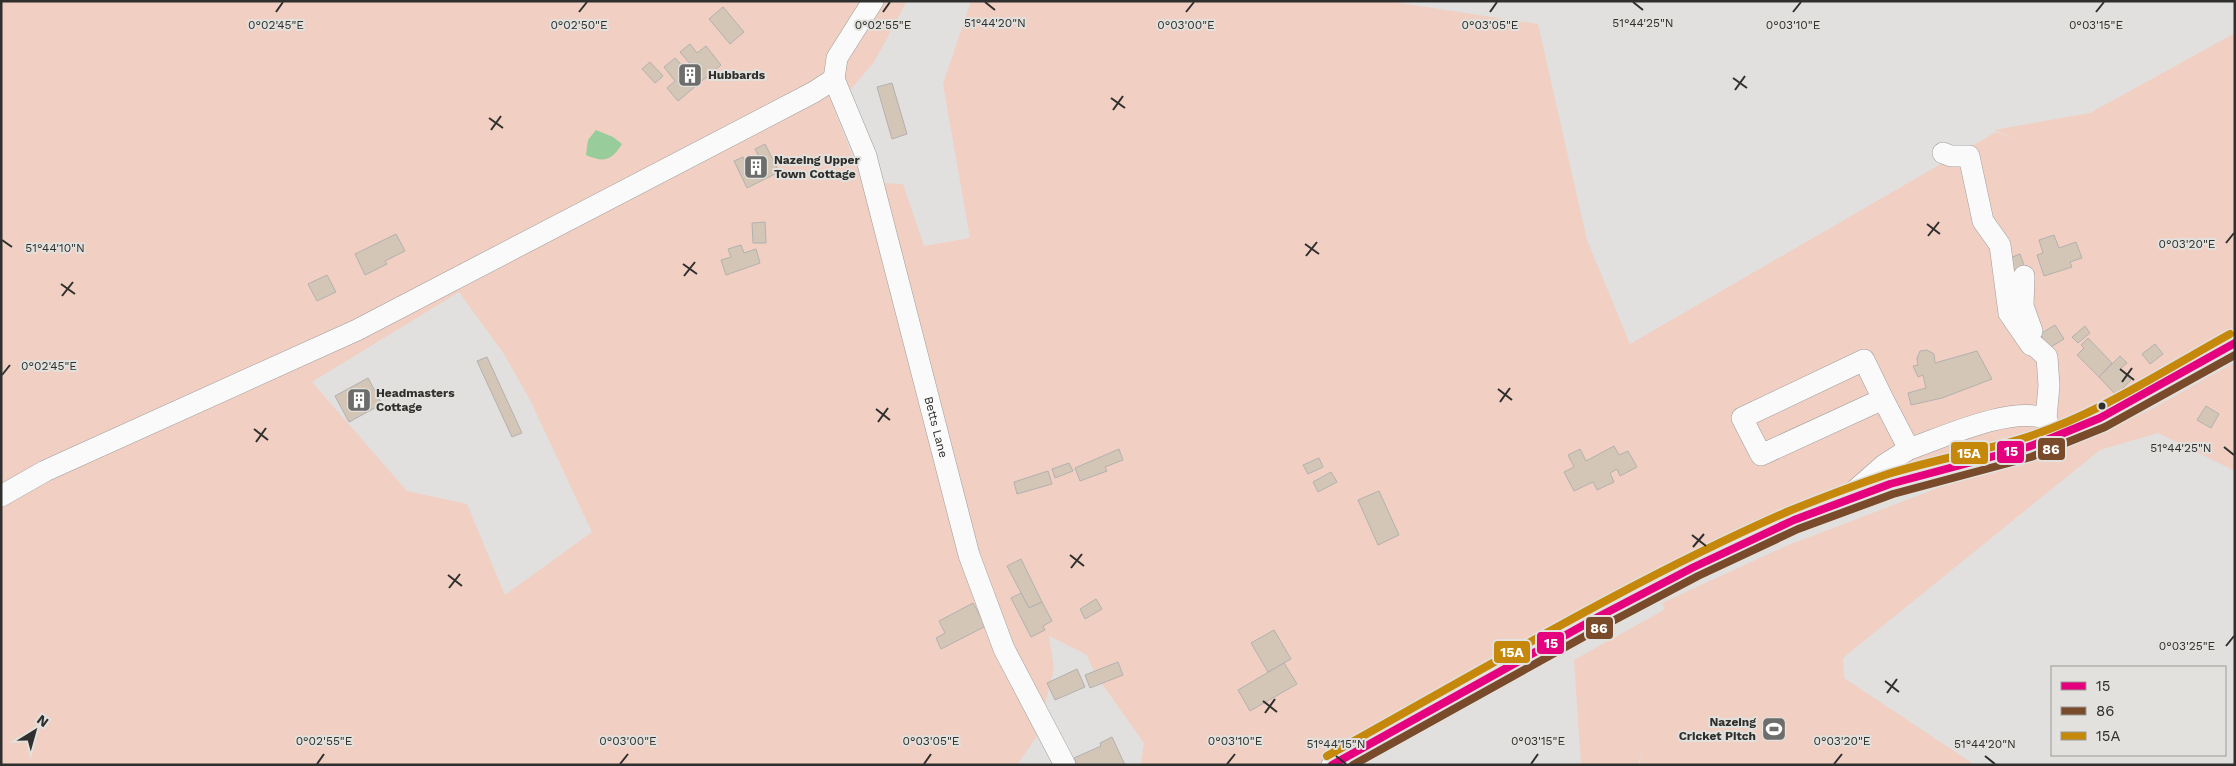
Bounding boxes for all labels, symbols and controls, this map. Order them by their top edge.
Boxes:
text: 51°44'20"N [964,16,1026,30]
text: 51°44'25"N [1612,16,1674,30]
text: 0°02'45"E [248,18,304,32]
text: 0°02'50"E [550,18,608,32]
text: 0°02'55"E [855,18,912,32]
text: 0°03'00"E [1157,18,1215,32]
text: 0°03'05"E [1462,18,1519,32]
text: 0°03'10"E [1766,18,1821,32]
text: 0°03'15"E [2069,18,2123,32]
building icon: Hubbards [677,62,703,88]
place label: Hubbards [708,68,766,82]
place label: Nazeing Upper Town Cottage [774,153,860,181]
building icon: Nazeing Upper Town Cottage [743,154,769,180]
text: 0°03'20"E [2159,237,2216,251]
text: 51°44'10"N [25,241,85,255]
text: 0°02'45"E [21,359,77,373]
place label: Headmasters Cottage [376,386,455,414]
building icon: Headmasters Cottage [346,387,372,413]
street label: Betts Lane [921,395,951,459]
unlabelled marker [2097,401,2107,411]
line badge: 86 [2037,437,2066,461]
line badge: 15 [1996,440,2025,464]
line badge: 15A [1950,441,1989,465]
text: 86 [2042,441,2060,457]
text: 51°44'25"N [2150,441,2212,455]
text: 15 [2004,443,2018,459]
text: 15A [1957,445,1981,461]
line badge: 86 [1585,616,1614,640]
text: 86 [1590,620,1608,636]
line badge: 15 [1536,631,1565,655]
text: 15 [1544,635,1558,651]
text: 0°03'25"E [2159,639,2216,653]
line badge: 15A [1493,640,1531,664]
text: 15A [1500,644,1524,660]
legend [2051,666,2226,756]
text: 15 [2096,677,2111,695]
text: 86 [2096,702,2114,720]
north arrow [10,706,60,756]
text: N [34,711,52,730]
place label: Nazeing Cricket Pitch [1679,715,1756,743]
sports icon: Nazeing Cricket Pitch [1761,716,1787,742]
text: 15A [2096,727,2121,745]
text: 0°02'55"E [296,734,353,748]
text: 0°03'00"E [599,734,657,748]
text: 0°03'05"E [903,734,960,748]
text: 0°03'10"E [1208,734,1263,748]
text: 0°03'15"E [1511,734,1565,748]
text: 0°03'20"E [1814,734,1871,748]
text: 51°44'15"N [1306,737,1366,751]
text: 51°44'20"N [1954,737,2016,751]

